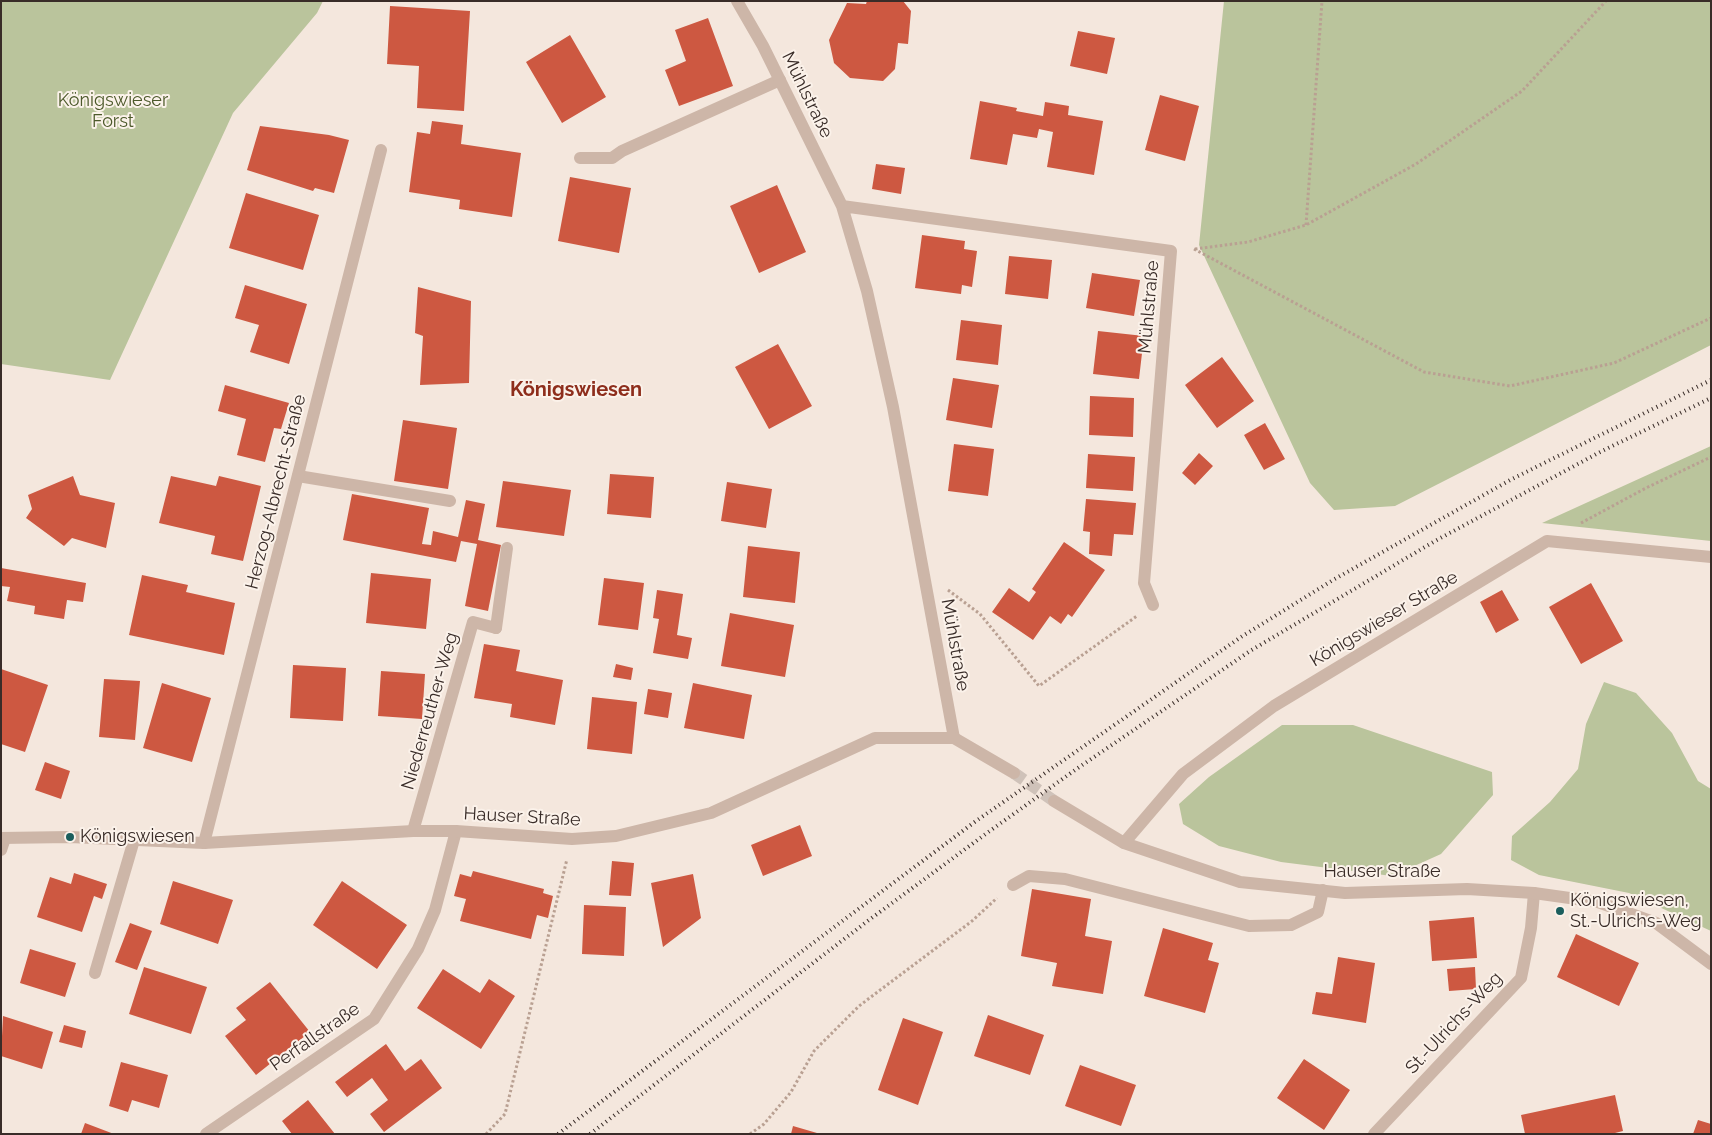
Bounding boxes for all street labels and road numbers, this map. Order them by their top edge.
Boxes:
street label: Mühlstraße [777,48,837,142]
street label: Mühlstraße [1134,260,1164,354]
street label: Herzog-Albrecht-Straße [241,392,311,592]
street label: Königswieser Straße [1306,566,1462,672]
street label: Mühlstraße [936,597,974,693]
street label: Niederreuther-Weg [397,630,463,792]
street label: Hauser Straße [463,803,581,831]
street label: Hauser Straße [1323,861,1441,883]
street label: St.-Ulrichs-Weg [1401,967,1507,1079]
street label: Perfallstraße [266,998,364,1076]

